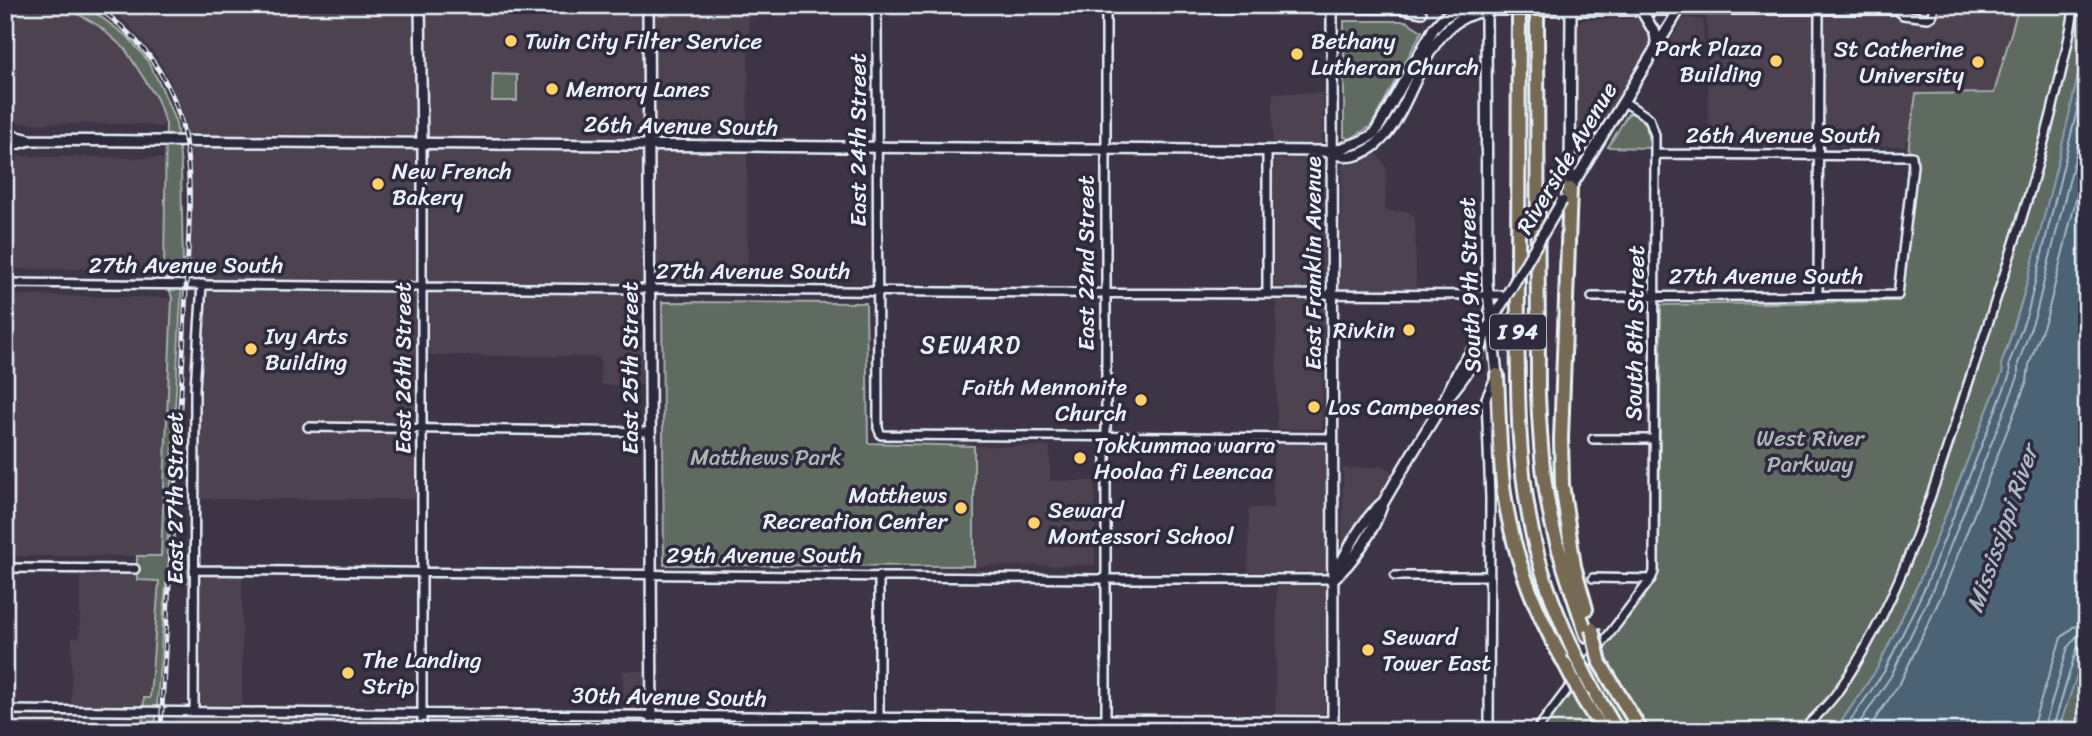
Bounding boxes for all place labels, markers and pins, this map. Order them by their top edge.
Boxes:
place label: Twin City Filter Service [525,21,762,62]
place label: Bethany Lutheran Church [1311,21,1479,88]
place label: Park Plaza Building [1655,28,1762,95]
place label: St Catherine University [1834,29,1964,96]
marker: Twin City Filter Service [503,33,519,49]
marker: Bethany Lutheran Church [1289,46,1305,62]
marker: Park Plaza Building [1768,53,1784,69]
marker: St Catherine University [1970,54,1986,70]
place label: Memory Lanes [566,69,711,110]
marker: Memory Lanes [544,81,560,97]
place label: New French Bakery [392,151,511,218]
marker: New French Bakery [370,176,386,192]
place label: Rivkin [1333,310,1396,351]
place label: Ivy Arts Building [264,316,348,383]
marker: Rivkin [1401,322,1417,338]
marker: Ivy Arts Building [243,341,259,357]
place label: Faith Mennonite Church [962,367,1127,434]
place label: Los Campeones [1328,387,1481,428]
marker: Faith Mennonite Church [1133,392,1149,408]
marker: Los Campeones [1306,399,1322,415]
place label: Tokkummaa warra Hoolaa fi Leencaa [1094,425,1276,492]
marker: Tokkummaa warra Hoolaa fi Leencaa [1072,450,1088,466]
place label: Matthews Recreation Center [763,475,949,542]
place label: Seward Montessori School [1048,490,1234,557]
marker: Matthews Recreation Center [953,500,969,516]
marker: Seward Montessori School [1026,515,1042,531]
place label: Seward Tower East [1382,617,1491,684]
place label: The Landing Strip [362,640,482,707]
marker: Seward Tower East [1360,642,1376,658]
marker: The Landing Strip [340,665,356,681]

